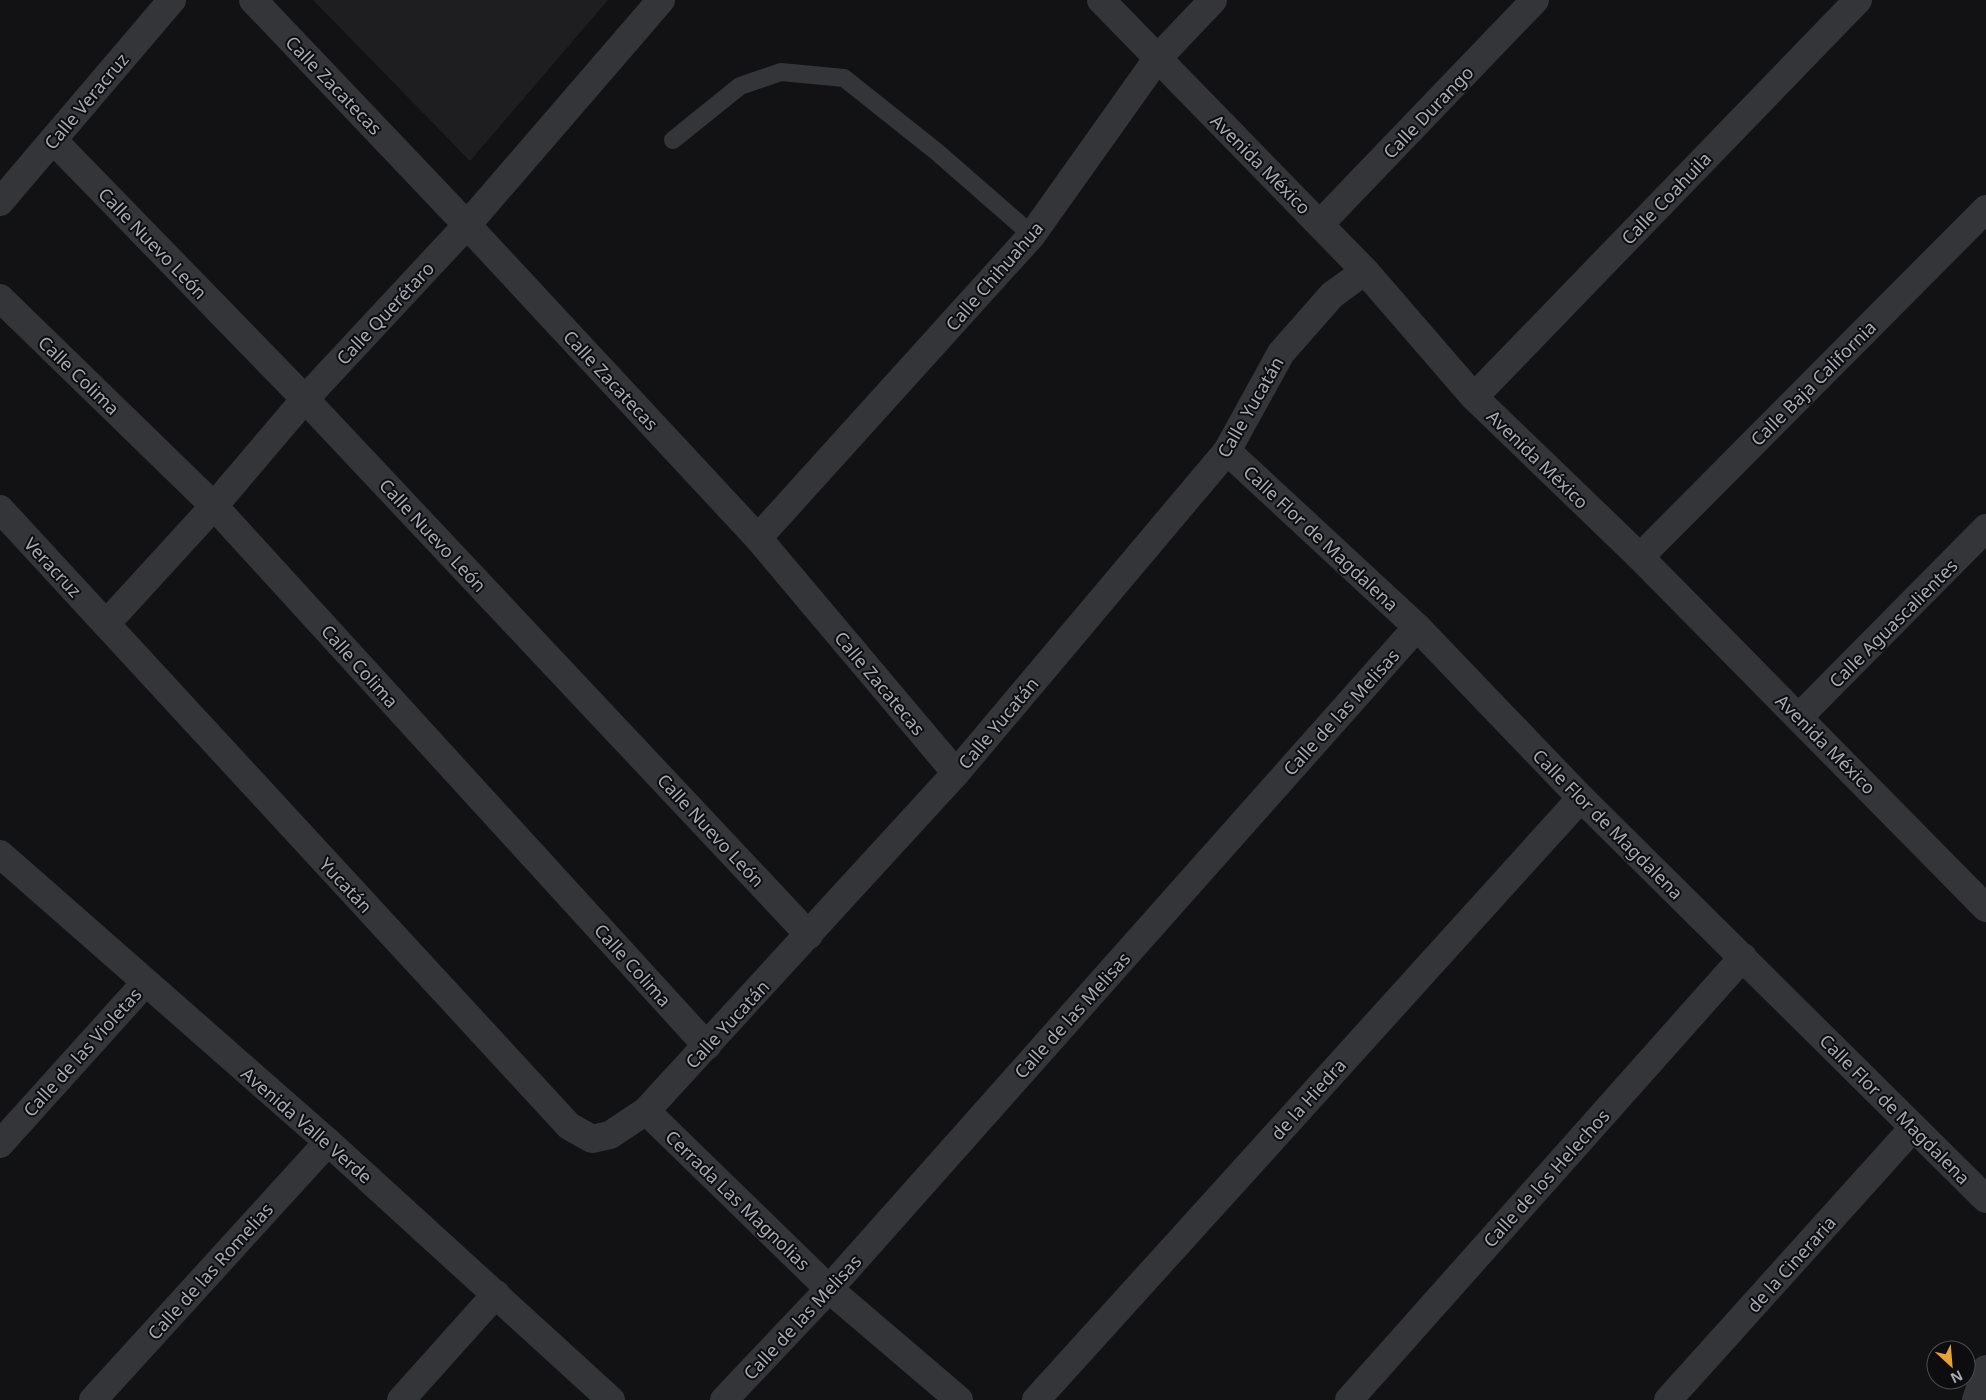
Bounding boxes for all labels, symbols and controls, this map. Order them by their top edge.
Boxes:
street label: Calle Zacatecas [281,30,387,140]
street label: Calle Veracruz [39,48,133,154]
street label: Calle Durango [1378,60,1478,164]
street label: Avenida México [1206,109,1316,219]
street label: Calle Coahuila [1616,147,1716,249]
street label: Calle Nuevo León [93,182,213,304]
street label: Calle Chihuahua [940,216,1048,336]
street label: Calle Querétaro [331,256,439,370]
street label: Calle Baja California [1745,315,1881,451]
street label: Calle Zacatecas [558,325,664,435]
street label: Calle Colima [33,330,125,420]
street label: Calle Yucatán [1211,352,1289,462]
street label: Avenida México [1482,404,1594,514]
street label: Calle Flor de Magdalena [1239,460,1403,616]
street label: Calle Nuevo León [374,473,492,597]
street label: Veracruz [19,532,87,602]
street label: Calle Aguascalientes [1823,553,1963,693]
street label: Calle Colima [316,619,404,713]
street label: Calle Zacatecas [829,626,931,740]
street label: Calle de las Melisas [1278,644,1404,780]
street label: Calle Yucatán [953,672,1043,774]
street label: Avenida México [1771,689,1881,799]
street label: Calle Flor de Magdalena [1528,744,1688,904]
street label: Calle Nuevo León [652,768,770,892]
street label: Yucatán [314,852,378,918]
street label: Calle Colima [589,918,677,1012]
street label: Calle de las Melisas [1009,947,1135,1083]
street label: Calle Yucatán [680,975,774,1073]
street label: Calle de las Violetas [18,982,146,1122]
street label: Calle Flor de Magdalena [1815,1029,1975,1189]
street label: de la Hiedra [1265,1053,1351,1145]
street label: Avenida Valle Verde [236,1062,378,1188]
street label: Calle de los Helechos [1478,1104,1614,1252]
street label: Cerrada Las Magnolias [660,1125,816,1275]
street label: Calle de las Romelias [142,1197,278,1345]
street label: de la Cineraria [1741,1211,1841,1317]
street label: Calle de las Melisas [738,1249,866,1385]
north arrow [1926,1340,1976,1390]
text: N [1948,1366,1966,1388]

